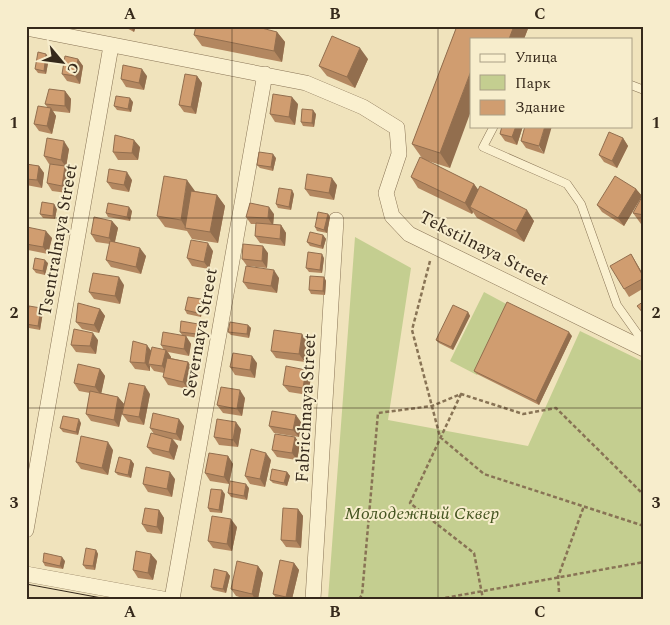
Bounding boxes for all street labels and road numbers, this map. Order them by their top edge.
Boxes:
street label: Tsentralnaya Street [31,162,85,318]
street label: Tekstilnaya Street [414,204,554,292]
street label: Severnaya Street [175,266,225,400]
street label: Fabrichnaya Street [289,333,323,483]

